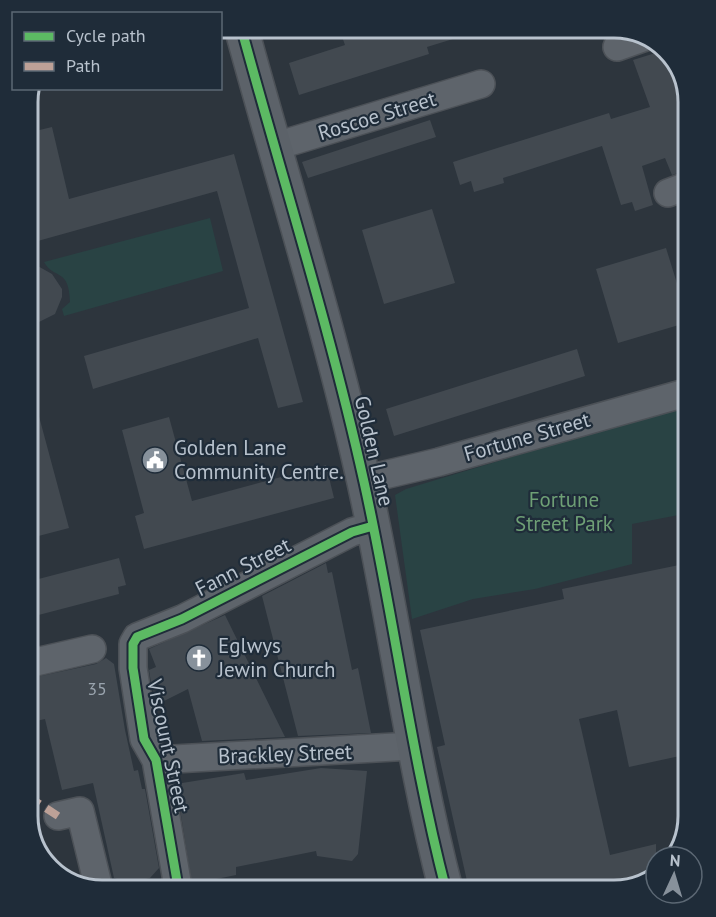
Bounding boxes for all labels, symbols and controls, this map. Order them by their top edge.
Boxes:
legend [12,12,222,90]
text: Cycle path [66,24,146,47]
text: Path [66,54,100,77]
street label: Roscoe Street [315,85,439,146]
street label: Golden Lane [349,393,400,509]
street label: Fortune Street [461,406,593,467]
place label: Golden Lane Community Centre. [174,434,344,485]
public building icon: Golden Lane Community Centre. [140,445,170,475]
park label: Fortune Street Park [515,486,613,537]
street label: Fann Street [191,531,295,602]
place label: Eglwys Jewin Church [217,632,336,683]
church icon: Eglwys Jewin Church [184,643,214,673]
street label: Viscount Street [141,676,196,815]
house number: 35 [87,677,107,700]
street label: Brackley Street [218,738,352,769]
north arrow [644,845,704,905]
text: N [669,850,681,870]

